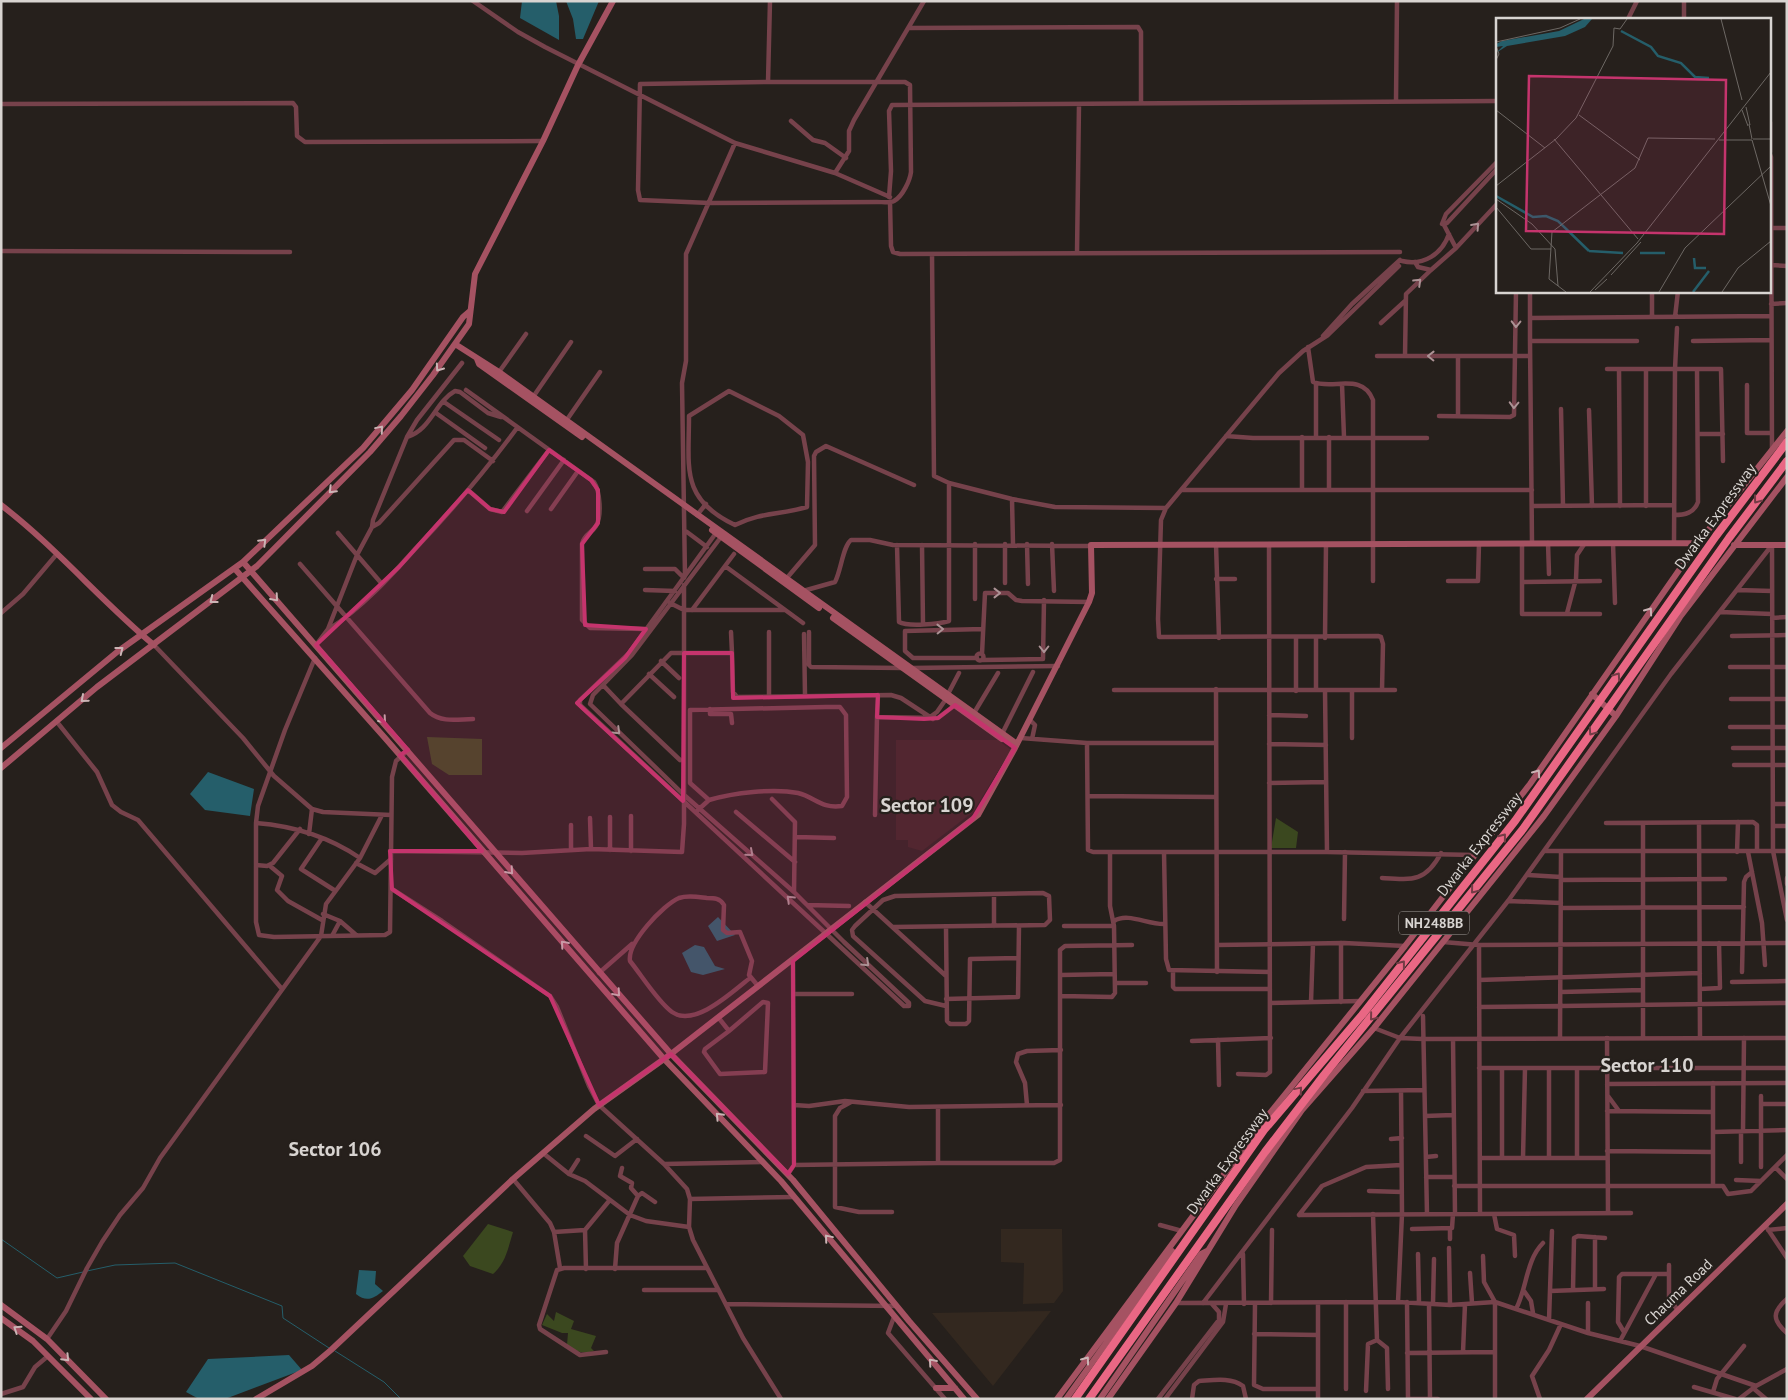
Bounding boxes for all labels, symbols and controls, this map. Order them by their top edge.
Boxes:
inset map [1496,18,1770,292]
one-way arrow [1470,222,1479,231]
one-way arrow [1413,279,1422,288]
one-way arrow [1510,320,1521,328]
one-way arrow [1427,351,1435,361]
one-way arrow [436,362,445,372]
one-way arrow [1509,401,1520,409]
one-way arrow [374,425,383,434]
street label: Dwarka Expressway [1670,459,1760,573]
one-way arrow [329,484,338,493]
one-way arrow [1755,494,1763,503]
one-way arrow [257,538,266,547]
one-way arrow [993,587,1001,598]
one-way arrow [270,593,279,602]
one-way arrow [210,594,219,602]
one-way arrow [1643,607,1652,617]
one-way arrow [937,624,945,635]
one-way arrow [1039,645,1049,653]
one-way arrow [114,647,124,656]
one-way arrow [1611,672,1620,682]
one-way arrow [80,693,89,702]
one-way arrow [377,715,386,724]
one-way arrow [612,725,621,734]
one-way arrow [1589,726,1598,736]
one-way arrow [1531,770,1540,779]
street label: Dwarka Expressway [1433,788,1525,900]
district label: Sector 109 [880,792,974,818]
one-way arrow [1497,834,1505,843]
one-way arrow [745,847,754,856]
one-way arrow [504,866,513,875]
one-way arrow [1471,885,1480,894]
one-way arrow [787,896,796,905]
road number: NH248BB [1399,911,1469,934]
one-way arrow [561,941,569,950]
one-way arrow [861,957,870,966]
one-way arrow [1396,961,1405,970]
one-way arrow [612,988,621,997]
one-way arrow [1370,1011,1378,1020]
district label: Sector 110 [1600,1052,1694,1078]
one-way arrow [1293,1087,1301,1096]
street label: Dwarka Expressway [1182,1104,1272,1218]
one-way arrow [716,1113,725,1122]
district label: Sector 106 [288,1136,382,1162]
one-way arrow [824,1234,833,1243]
street label: Chauma Road [1640,1255,1716,1329]
one-way arrow [14,1326,23,1335]
one-way arrow [60,1352,69,1361]
one-way arrow [1080,1356,1089,1366]
one-way arrow [929,1359,938,1368]

